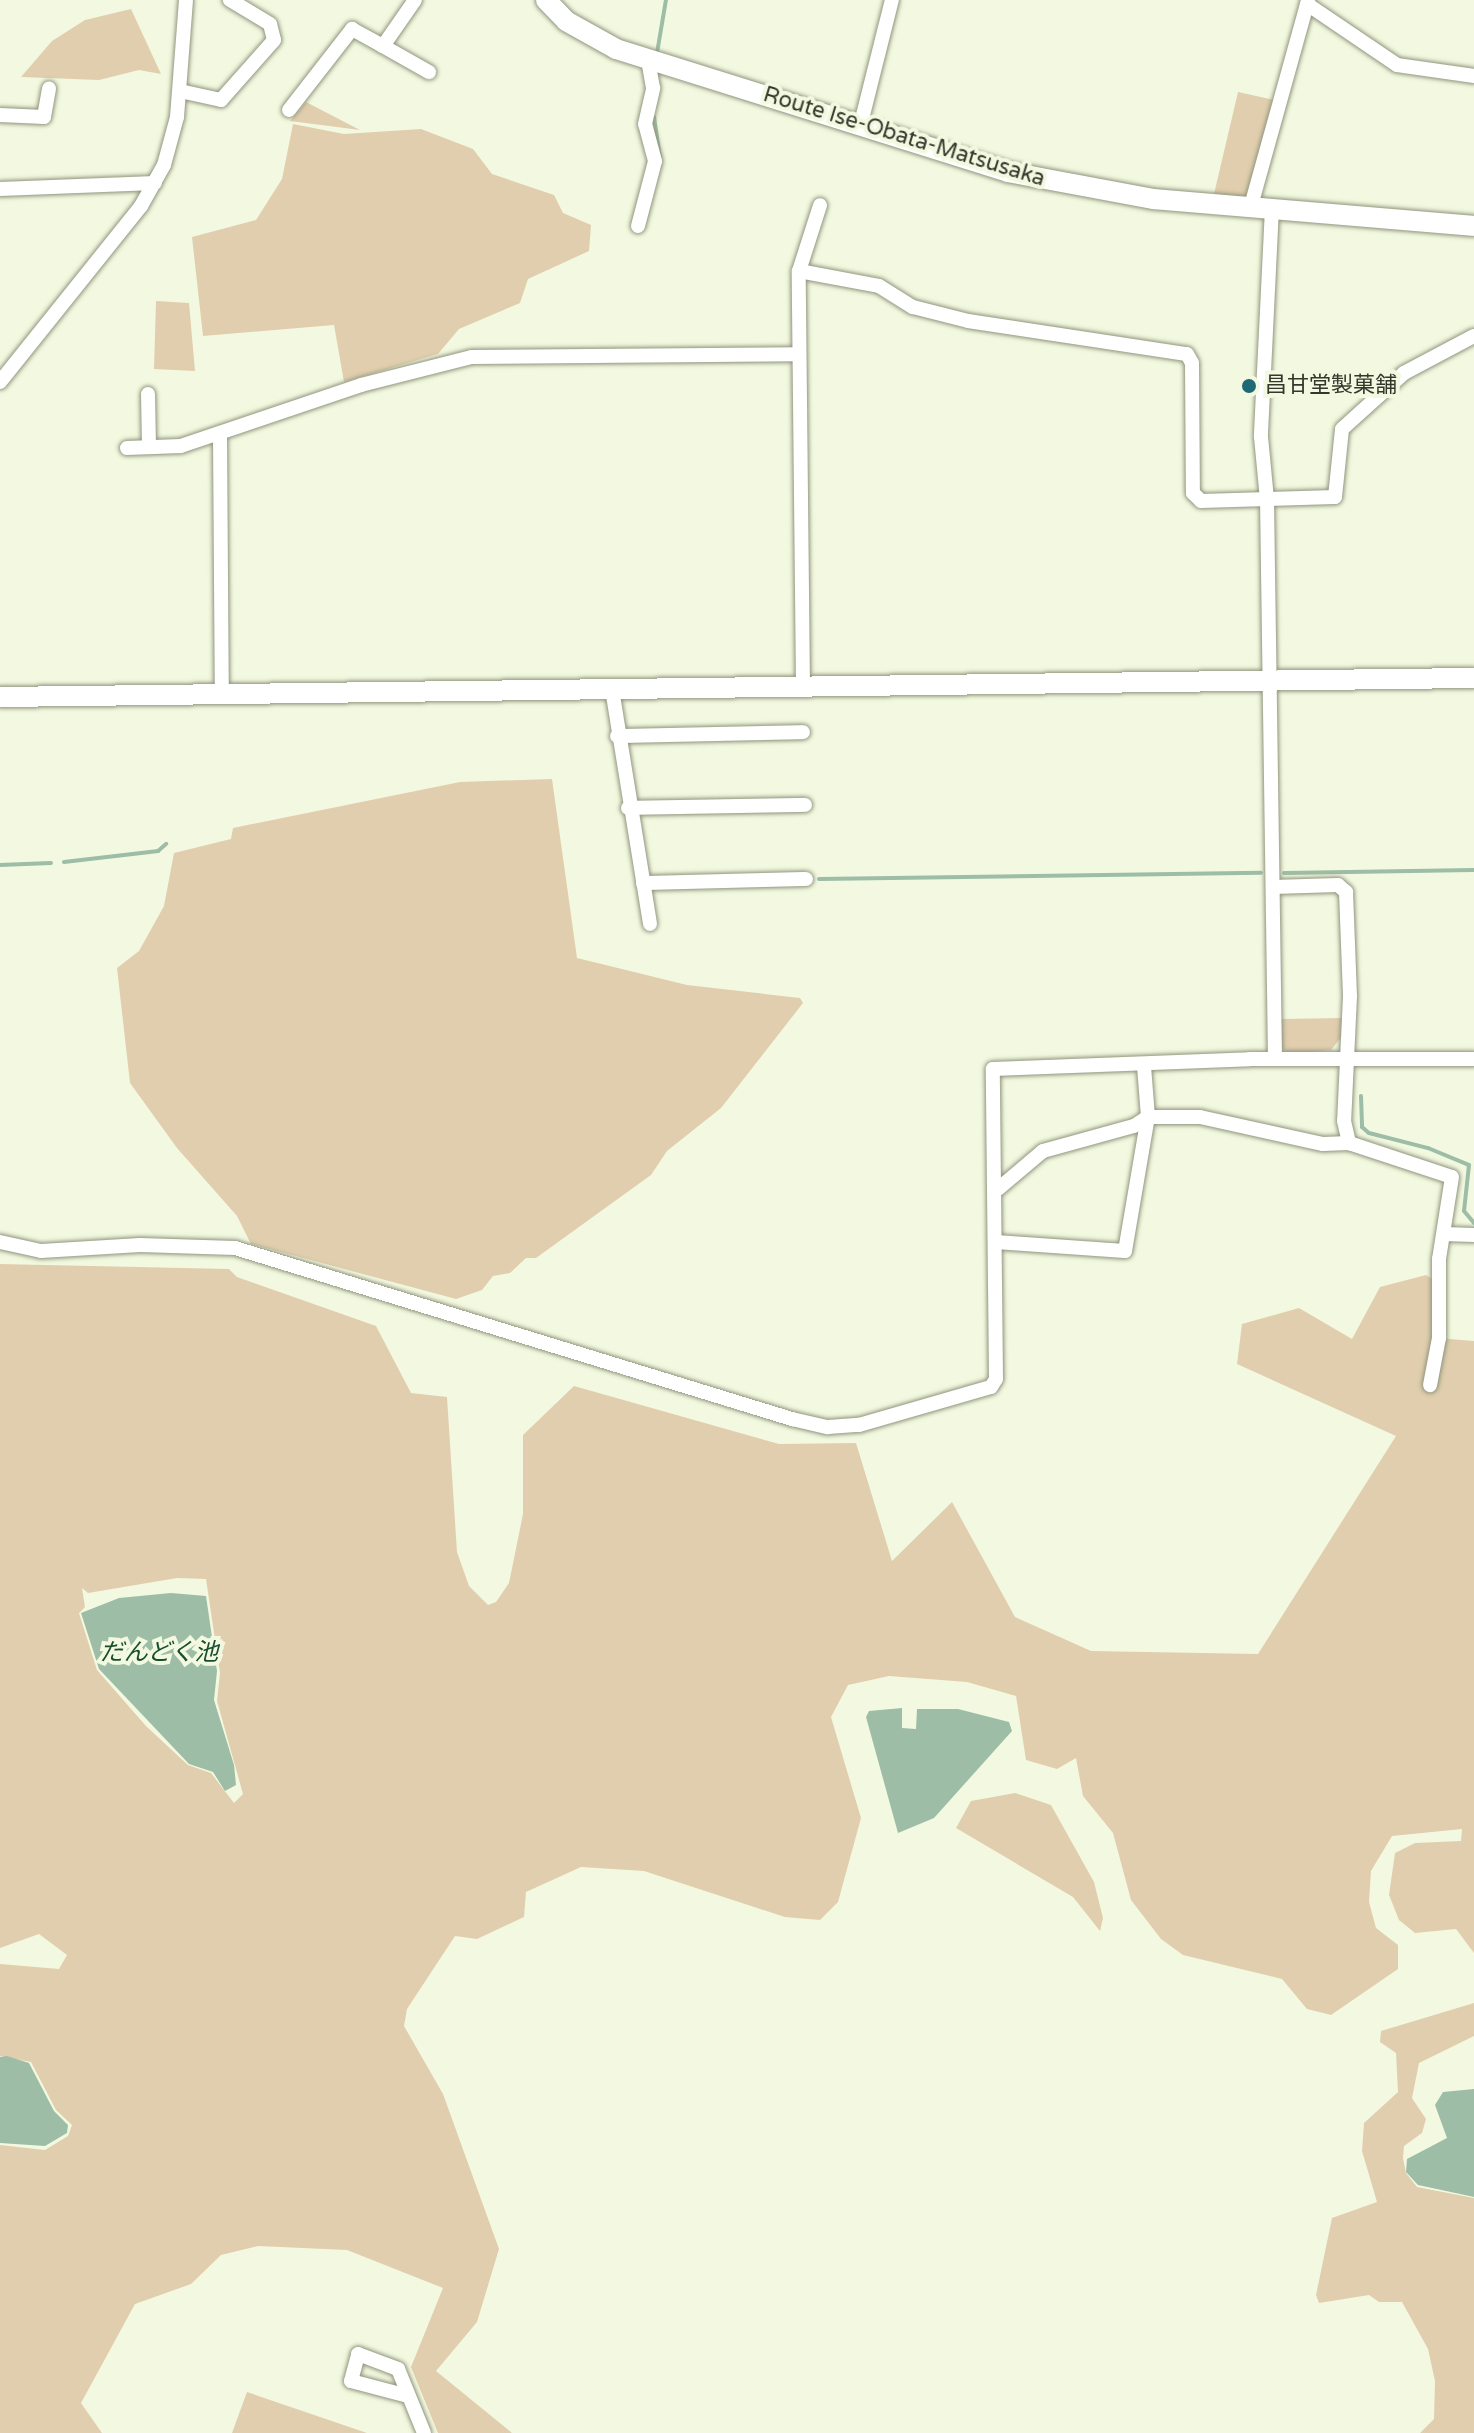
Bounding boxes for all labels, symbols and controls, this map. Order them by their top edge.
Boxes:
street label: Route Ise-Obata-Matsusaka [760,82,1048,192]
place label: 昌甘堂製菓舗 [1265,373,1397,399]
marker: 昌甘堂製菓舗 [1240,377,1258,395]
water label: だんどく池 [99,1639,219,1667]

